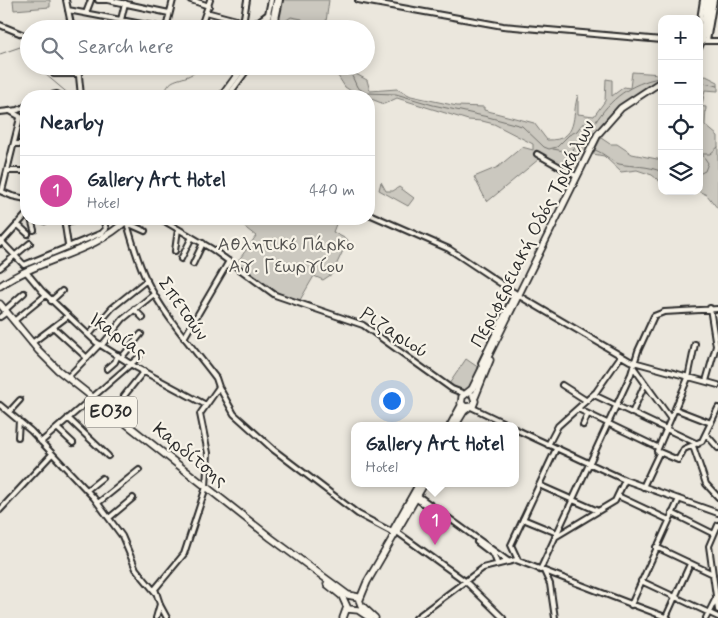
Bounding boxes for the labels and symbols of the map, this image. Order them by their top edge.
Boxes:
street label: Περιφερειακή Οδός Τρικάλων [465,116,601,352]
park label: Αθλητικό Πάρκο Αγ. Γεωργίου [218,232,354,279]
street label: Σπετσών [152,272,214,346]
street label: Ριζαριού [355,302,433,364]
street label: Ικαρίας [84,307,152,365]
your location [379,388,405,414]
road number: ΕΟ30 [85,397,137,428]
street label: Καρδίτσης [147,417,233,493]
pin: 1 [419,504,451,545]

